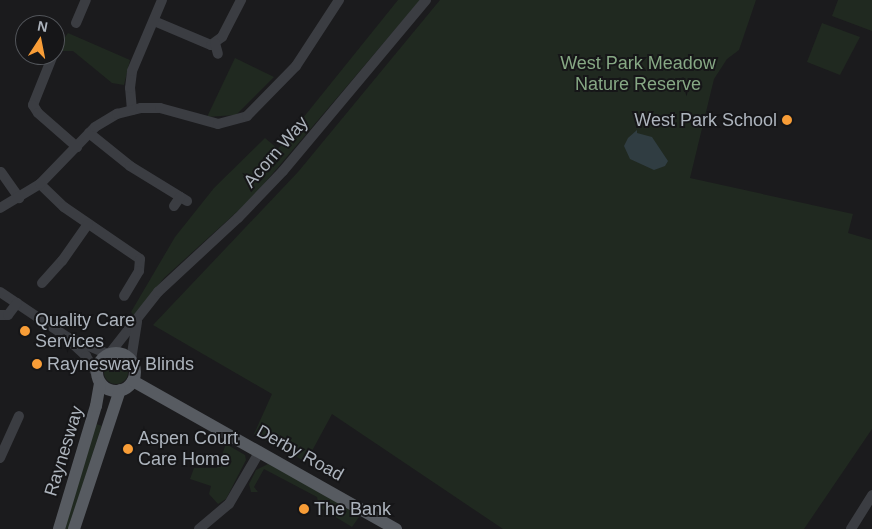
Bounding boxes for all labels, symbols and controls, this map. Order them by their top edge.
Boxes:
north arrow [15,15,65,65]
text: N [36,17,49,35]
park label: West Park Meadow Nature Reserve [560,53,716,96]
place label: West Park School [634,109,777,131]
street label: Acorn Way [239,112,313,192]
marker: West Park School [781,114,793,126]
place label: Quality Care Services [35,310,135,352]
marker: Quality Care Services [19,325,31,337]
place label: Raynesway Blinds [47,353,194,375]
marker: Raynesway Blinds [31,358,43,370]
street label: Raynesway [40,403,88,499]
street label: Derby Road [253,420,347,486]
place label: Aspen Court Care Home [138,428,238,470]
marker: Aspen Court Care Home [122,443,134,455]
place label: The Bank [314,498,391,520]
marker: The Bank [298,503,310,515]

